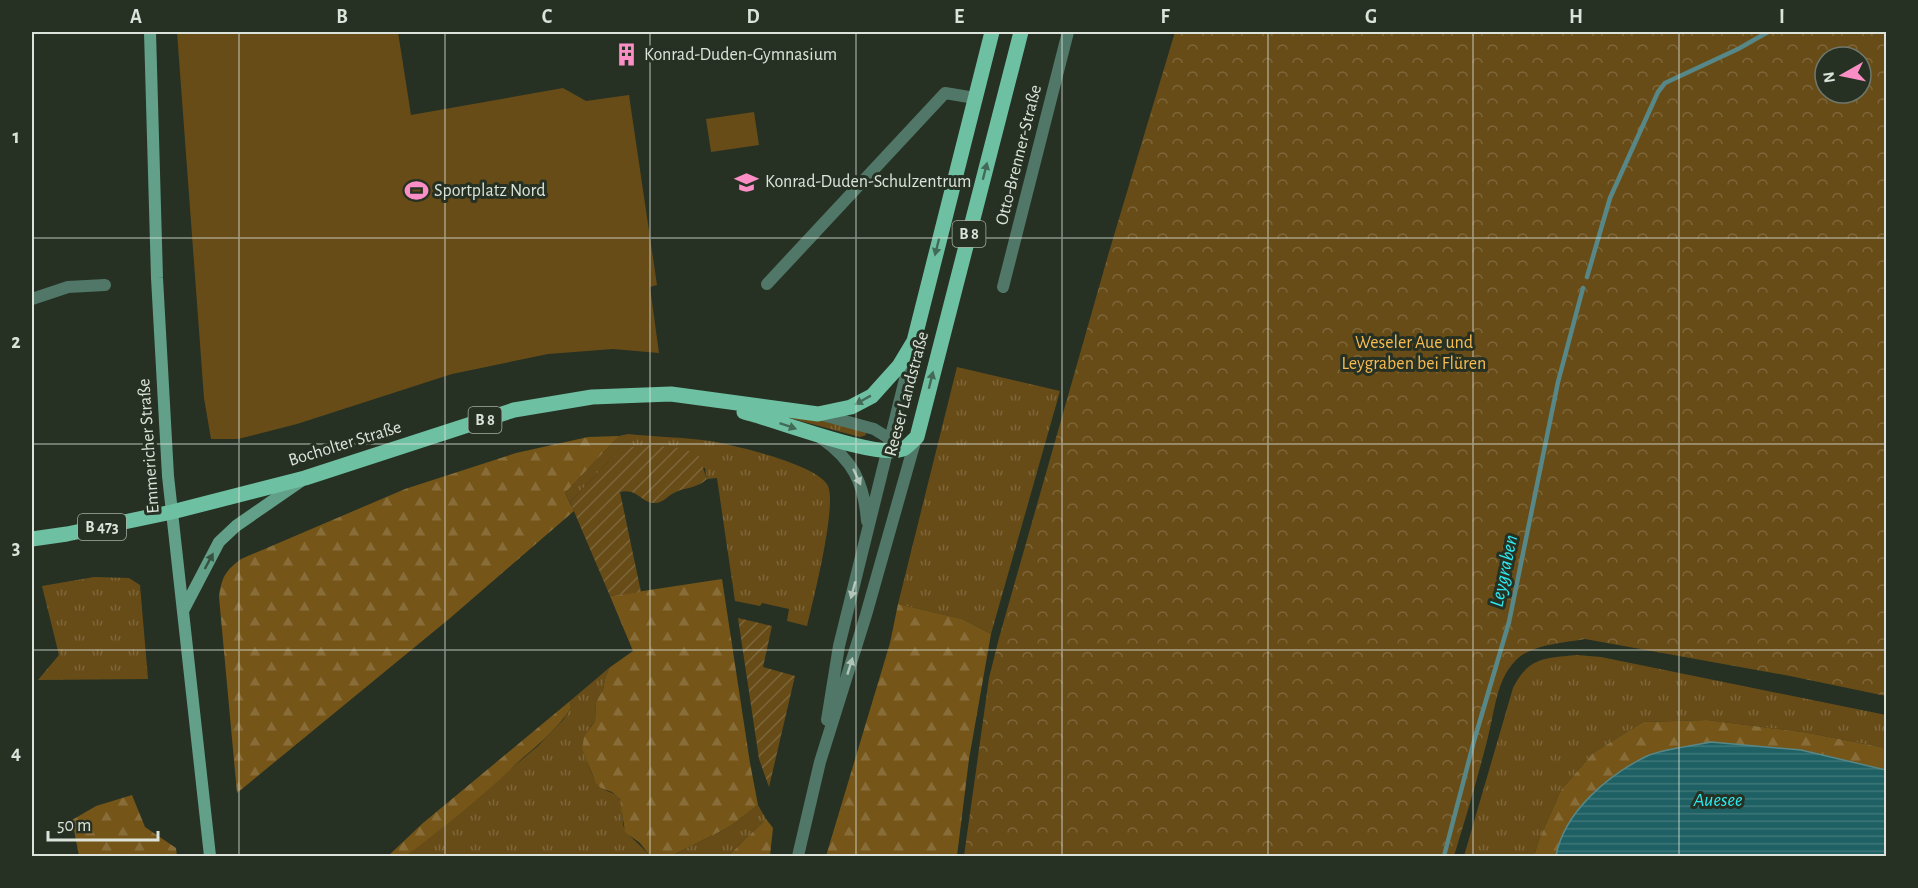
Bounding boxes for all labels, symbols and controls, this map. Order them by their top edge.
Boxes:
text: A [130,7,142,27]
text: B [336,7,348,27]
text: C [542,7,553,27]
text: D [746,7,760,27]
text: E [954,7,964,27]
text: F [1160,7,1170,27]
text: G [1365,7,1377,27]
text: H [1569,7,1583,27]
text: I [1779,7,1785,27]
building icon: Konrad-Duden-Gymnasium [613,42,639,68]
north arrow [1813,45,1873,105]
place label: Konrad-Duden-Gymnasium [644,46,837,64]
text: N [1820,70,1838,84]
street label: Otto-Brenner-Straße [993,83,1045,227]
text: 1 [12,127,20,147]
one-way arrow [981,162,991,180]
school or university icon: Konrad-Duden-Schulzentrum [734,169,760,195]
place label: Konrad-Duden-Schulzentrum [765,173,971,191]
sports icon: Sportplatz Nord [403,178,429,204]
place label: Sportplatz Nord [434,182,546,200]
road number: B 8 [952,221,986,247]
one-way arrow [932,238,942,257]
street label: Reeser Landstraße [882,330,932,458]
text: 2 [11,332,21,352]
park label: Weseler Aue und Leygraben bei Flüren [1342,334,1486,373]
one-way arrow [927,371,937,389]
street label: Emmericher Straße [135,378,163,514]
one-way arrow [855,395,872,405]
road number: B 8 [468,407,502,433]
street label: Bocholter Straße [286,418,404,470]
one-way arrow [779,421,797,431]
one-way arrow [852,469,861,486]
road number: B 473 [78,514,126,540]
water label: Leygraben [1487,533,1521,609]
text: 3 [12,538,20,558]
one-way arrow [204,552,214,569]
one-way arrow [848,581,858,599]
one-way arrow [846,657,855,675]
text: 4 [11,743,21,763]
water label: Auesee [1692,790,1743,810]
scale bar [48,804,158,842]
text: 50 m [57,817,91,835]

